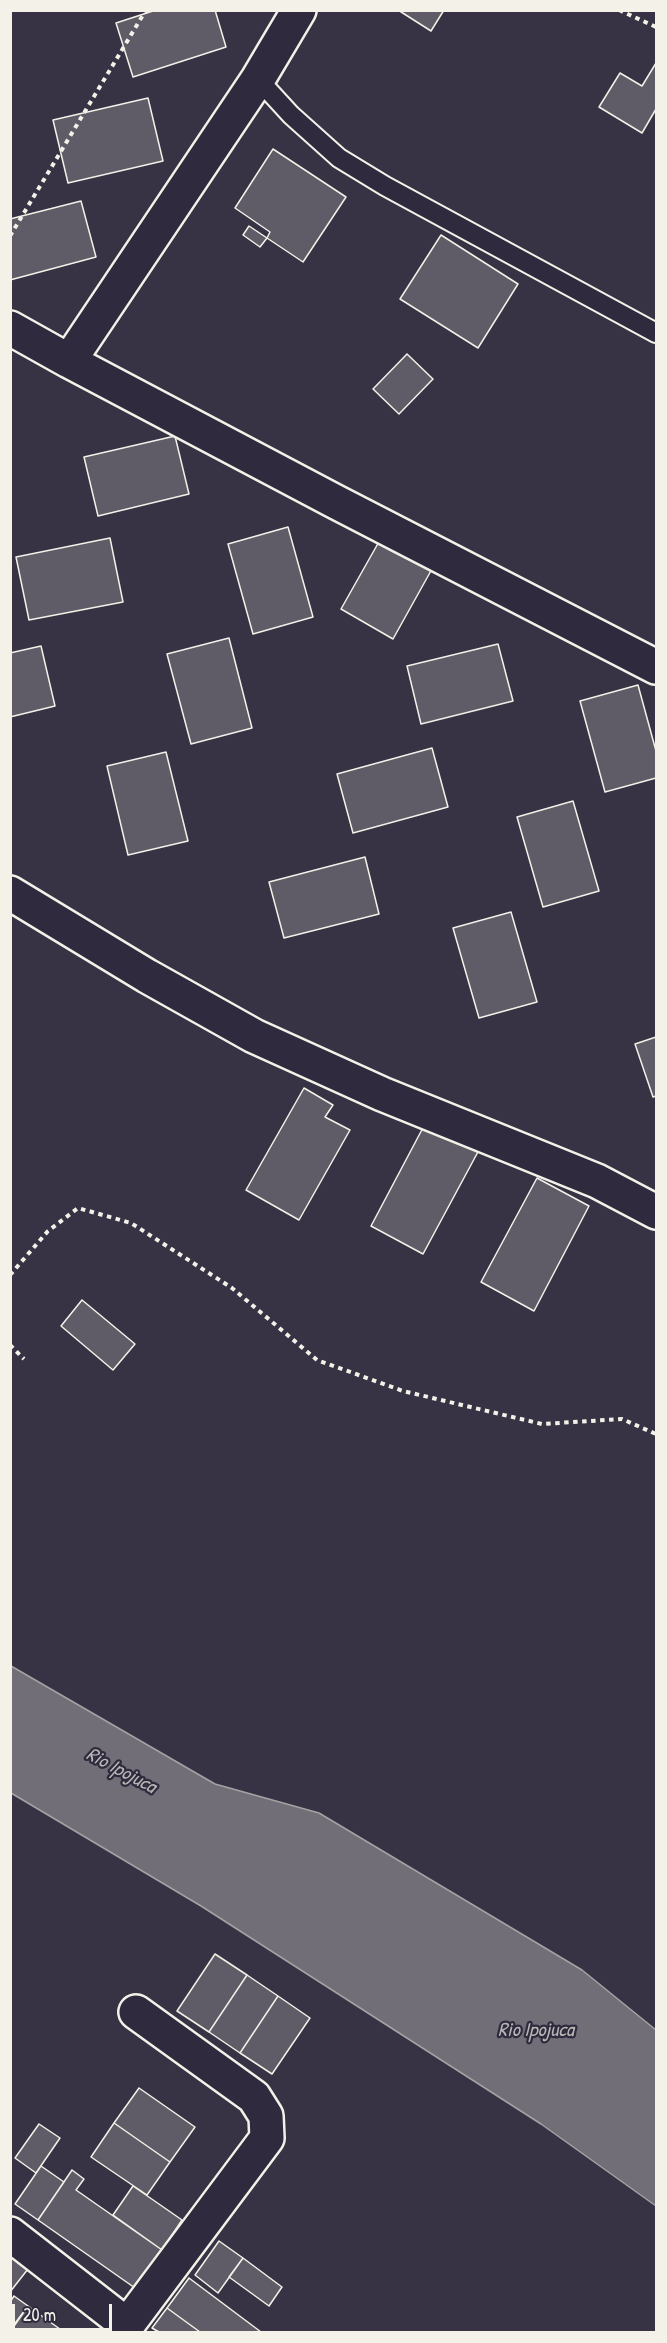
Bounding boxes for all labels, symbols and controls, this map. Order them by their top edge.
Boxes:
water label: Rio Ipojuca [82,1743,160,1799]
water label: Rio Ipojuca [498,2019,574,2043]
scale bar [15,2292,116,2330]
text: 20 m [23,2302,56,2327]

